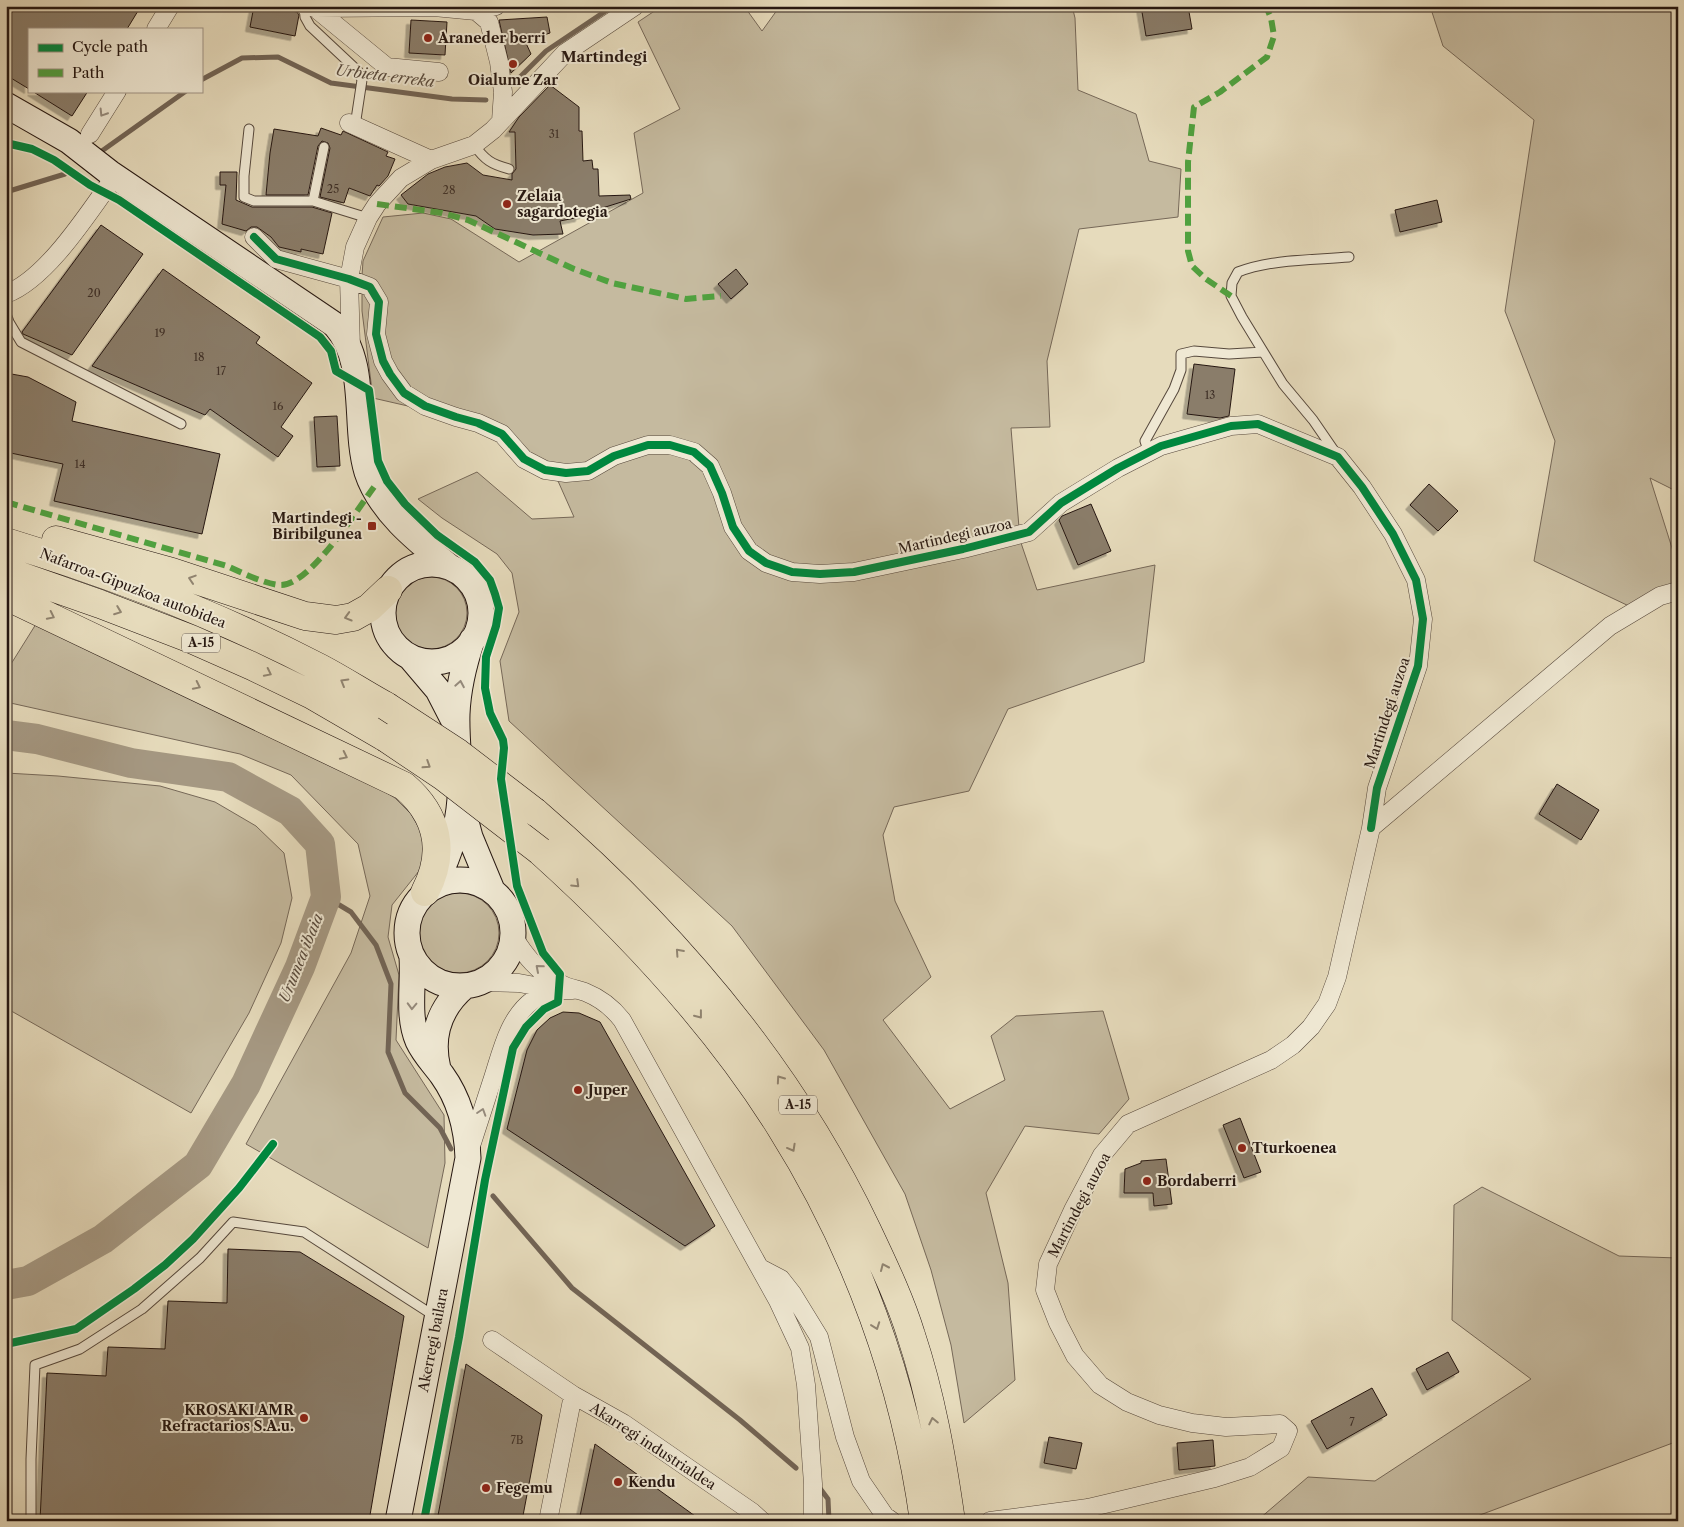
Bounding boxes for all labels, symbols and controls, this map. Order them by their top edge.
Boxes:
legend [28,28,202,92]
place label: Araneder berri [437,29,546,47]
marker: Araneder berri [422,32,434,44]
text: Cycle path [72,37,149,56]
district label: Martindegi [561,47,648,66]
marker: Oialume Zar [507,58,519,70]
water label: Urbieta erreka [335,60,436,91]
text: Path [72,63,105,82]
place label: Oialume Zar [468,71,558,89]
one-way arrow [100,107,110,116]
house number: 31 [549,127,560,141]
house number: 25 [327,182,339,196]
house number: 28 [443,183,455,197]
place label: Zelaia sagardotegia [517,187,609,221]
marker: Zelaia sagardotegia [501,198,513,210]
house number: 20 [87,286,101,300]
house number: 19 [154,326,166,340]
house number: 18 [193,350,205,364]
house number: 17 [216,364,227,378]
house number: 13 [1205,388,1215,402]
house number: 16 [272,399,284,413]
house number: 14 [75,457,85,471]
place label: Martindegi - Biribilgunea [272,509,363,543]
street label: Martindegi auzoa [896,514,1014,558]
marker: Martindegi - Biribilgunea [366,520,378,532]
street label: Nafarroa-Gipuzkoa autobidea [37,544,229,632]
one-way arrow [189,575,197,585]
one-way arrow [113,604,122,615]
one-way arrow [45,610,54,620]
one-way arrow [345,612,353,622]
road number: A-15 [182,634,220,652]
street label: Martindegi auzoa [1360,654,1414,771]
one-way arrow [263,667,272,678]
one-way arrow [340,678,349,688]
one-way arrow [192,680,201,690]
one-way arrow [455,680,465,688]
one-way arrow [339,750,348,761]
one-way arrow [421,759,431,768]
one-way arrow [570,878,579,887]
water label: Urumea ibaia [274,910,327,1005]
one-way arrow [676,948,685,957]
one-way arrow [535,965,544,974]
one-way arrow [407,1002,417,1010]
one-way arrow [693,1009,701,1018]
one-way arrow [777,1076,786,1085]
place label: Juper [585,1081,627,1099]
marker: Juper [572,1084,584,1096]
road number: A-15 [779,1096,817,1114]
one-way arrow [477,1108,487,1117]
place label: Tturkoenea [1252,1139,1338,1157]
one-way arrow [786,1142,796,1151]
marker: Tturkoenea [1236,1142,1248,1154]
street label: Martindegi auzoa [1044,1149,1115,1261]
place label: Bordaberri [1157,1172,1237,1190]
marker: Bordaberri [1141,1175,1153,1187]
one-way arrow [880,1263,891,1272]
street label: Akerregi bailara [414,1286,452,1394]
one-way arrow [871,1321,881,1330]
street label: Akarregi industrialdea [586,1398,720,1494]
place label: KROSAKI AMR Refractarios S.A.u. [162,1401,295,1435]
marker: KROSAKI AMR Refractarios S.A.u. [298,1412,310,1424]
house number: 7 [1349,1415,1355,1429]
one-way arrow [928,1417,939,1426]
house number: 7B [510,1433,524,1447]
place label: Kendu [628,1473,675,1491]
marker: Kendu [612,1476,624,1488]
place label: Fegemu [496,1479,553,1497]
marker: Fegemu [480,1482,492,1494]

